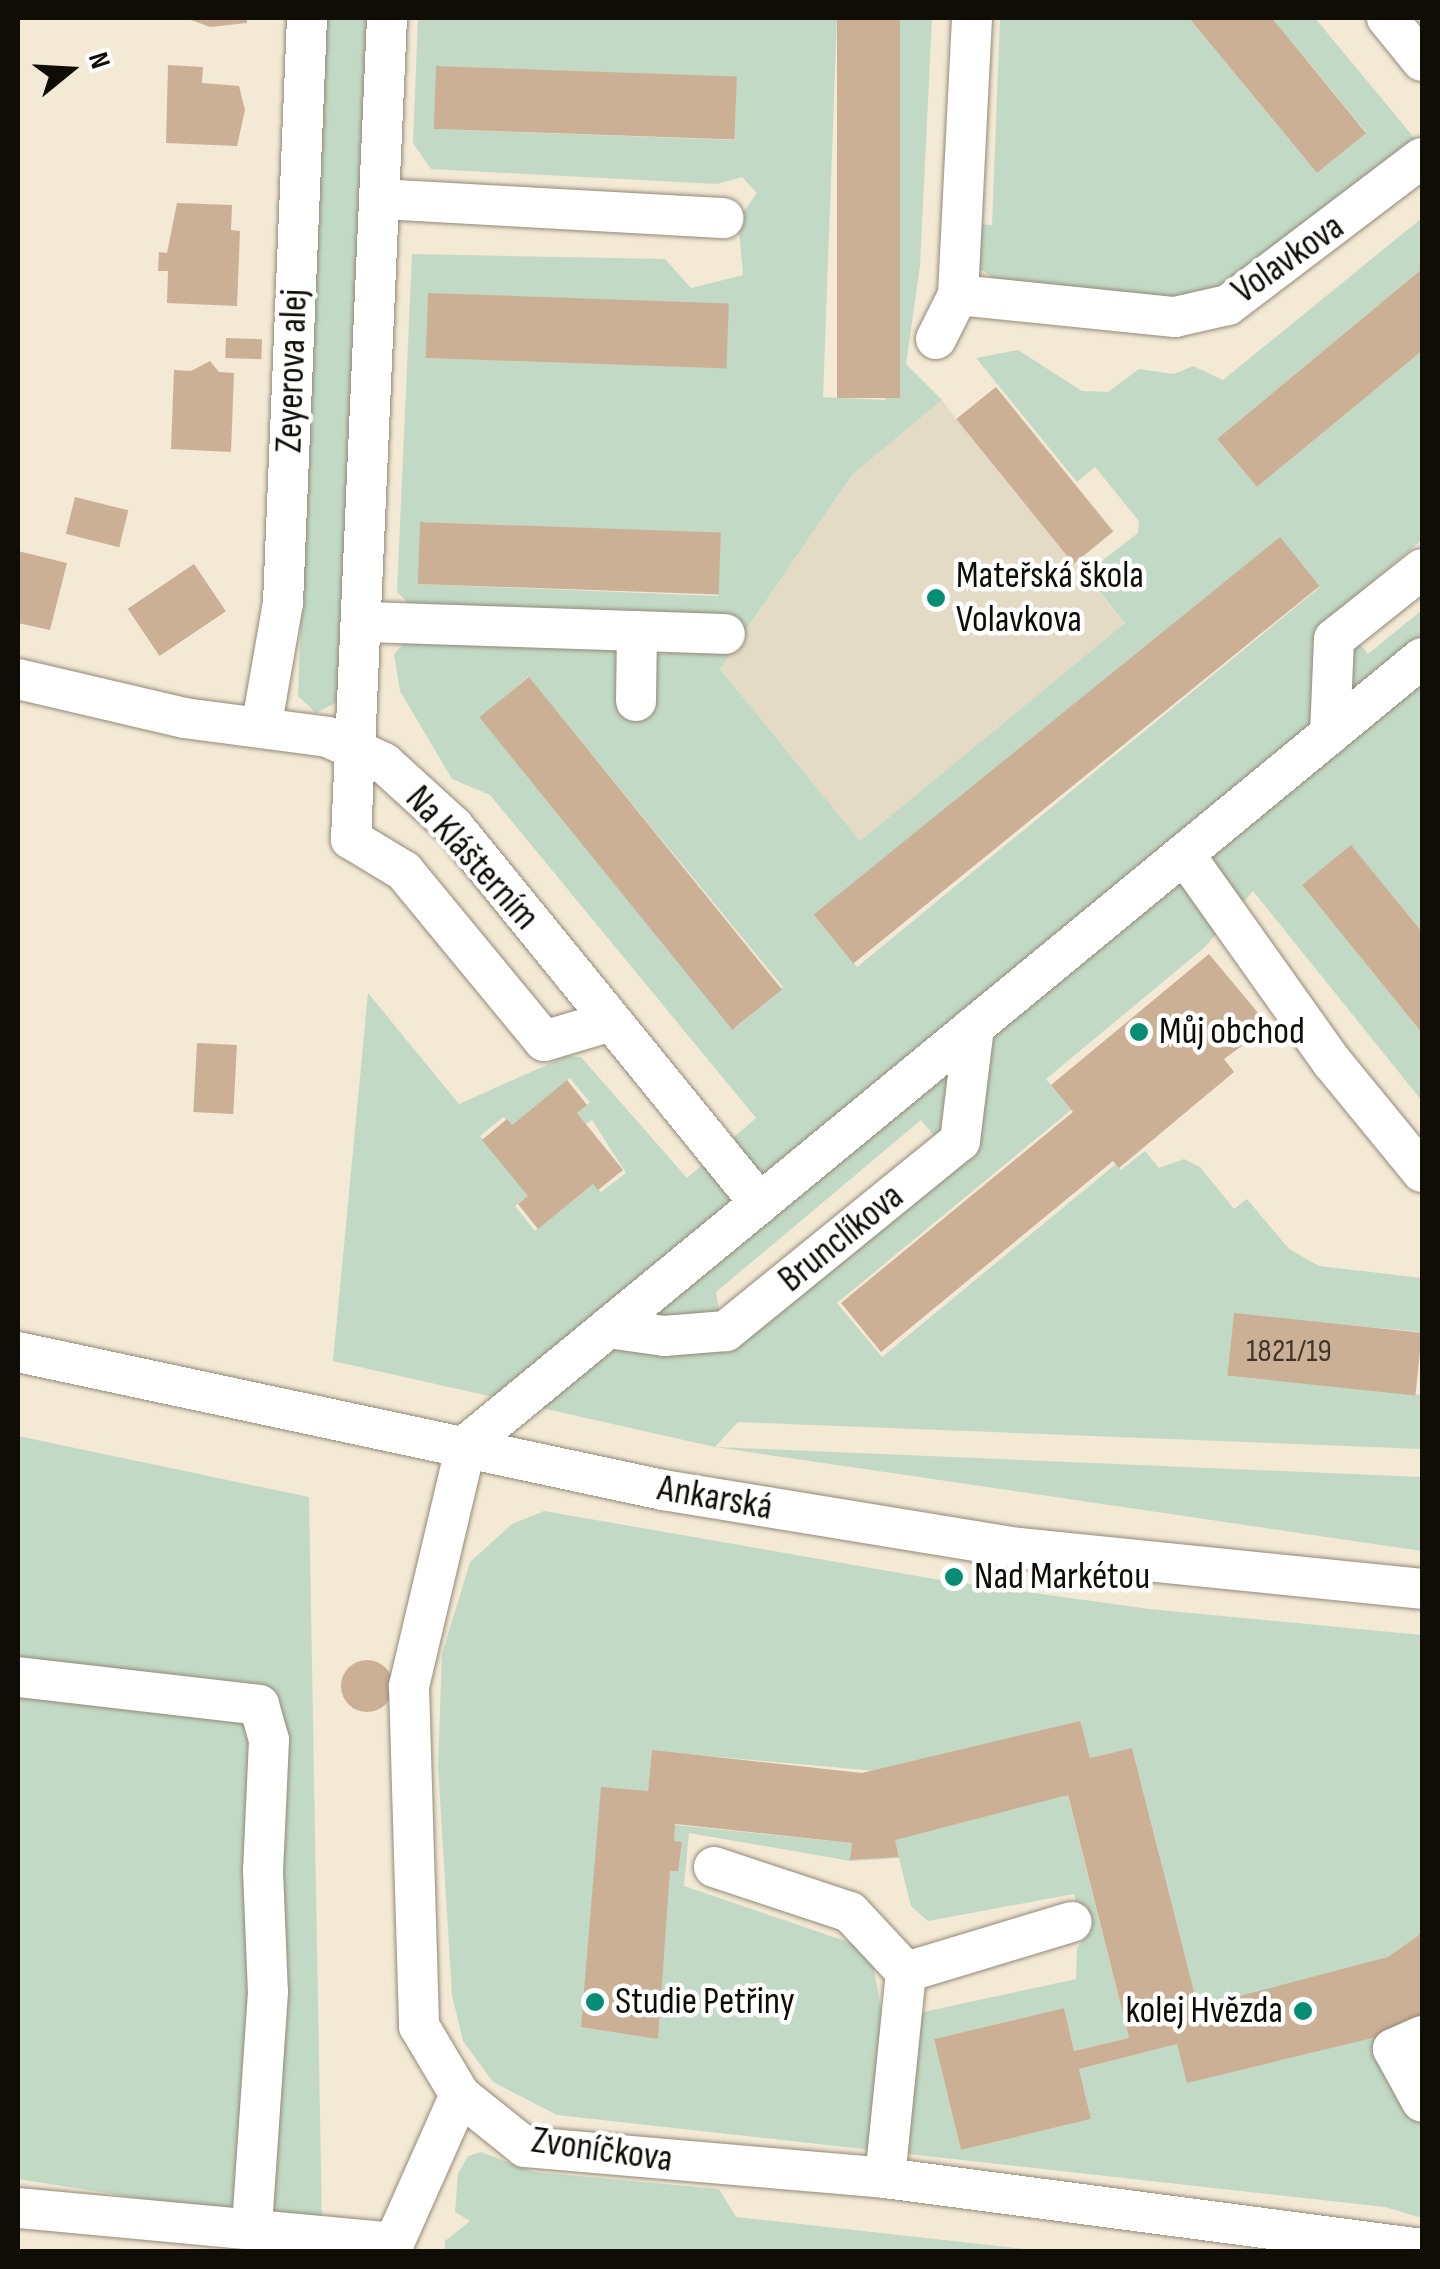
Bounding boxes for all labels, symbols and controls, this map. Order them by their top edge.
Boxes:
north arrow [20,20,120,120]
text: N [81,48,117,73]
street label: Volavkova [1223,204,1353,314]
street label: Zeyerova alej [266,288,318,454]
place label: Mateřská škola Volavkova [956,553,1144,642]
marker: Mateřská škola Volavkova [925,587,947,609]
street label: Na Klášterním [396,777,548,939]
place label: Můj obchod [1159,1009,1305,1055]
marker: Můj obchod [1128,1021,1150,1043]
street label: Brunclíkova [769,1174,913,1302]
house number: 1821/19 [1246,1333,1332,1371]
street label: Ankarská [654,1466,776,1530]
place label: Nad Markétou [974,1554,1150,1600]
marker: Nad Markétou [943,1566,965,1588]
place label: Studie Petřiny [615,1979,795,2025]
place label: kolej Hvězda [1126,1988,1283,2034]
marker: Studie Petřiny [584,1991,606,2013]
marker: kolej Hvězda [1292,2000,1314,2022]
street label: Zvoníčkova [529,2118,675,2182]

